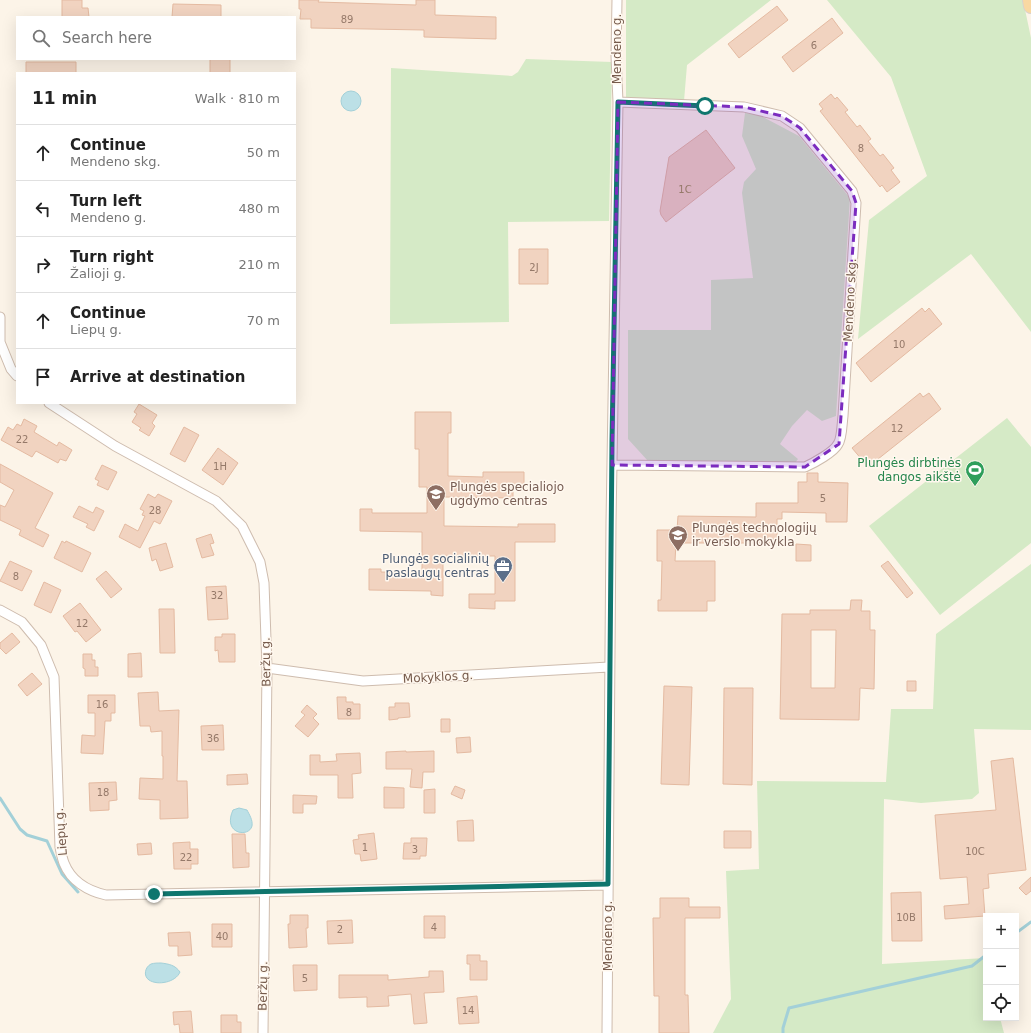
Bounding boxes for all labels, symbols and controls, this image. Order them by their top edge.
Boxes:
house number: 89 [341,14,353,25]
street label: Mendeno g. [610,14,624,84]
search box [16,16,296,60]
icon: search [30,27,52,49]
text: Search here [62,29,152,47]
house number: 6 [811,40,817,51]
text: 11 min [32,88,97,108]
text: Walk · 810 m [195,91,280,106]
route start [696,97,714,115]
text: Continue [70,136,146,154]
icon: ahead [32,142,54,164]
house number: 8 [858,143,864,154]
text: 50 m [247,145,280,160]
text: Mendeno skg. [70,154,161,169]
house number: 1C [678,184,692,195]
text: Turn left [70,192,142,210]
icon: left [32,198,54,220]
text: 480 m [238,201,280,216]
text: Mendeno g. [70,210,146,225]
text: Turn right [70,248,154,266]
icon: right [32,254,54,276]
text: 210 m [238,257,280,272]
street label: Mendeno skg. [841,258,859,342]
house number: 2J [529,262,539,273]
text: Žalioji g. [70,266,126,281]
text: Continue [70,304,146,322]
icon: ahead [32,310,54,332]
text: 70 m [247,313,280,328]
text: Liepų g. [70,322,122,337]
house number: 10 [893,339,905,350]
icon: arrive [32,366,54,388]
text: Arrive at destination [70,368,245,386]
house number: 12 [891,423,903,434]
house number: 22 [16,434,28,445]
place label: Plungės dirbtinės dangos aikštė [857,456,961,484]
sports icon: Plungės dirbtinės dangos aikštė [964,459,986,487]
house number: 1H [213,461,227,472]
place label: Plungės specialiojo ugdymo centras [450,480,564,508]
school or university icon: Plungės specialiojo ugdymo centras [425,483,447,511]
house number: 5 [820,493,826,504]
house number: 28 [149,505,161,516]
place label: Plungės technologijų ir verslo mokykla [692,521,817,549]
school or university icon: Plungės technologijų ir verslo mokykla [667,524,689,552]
place label: Plungės socialinių paslaugų centras [382,552,489,580]
office icon: Plungės socialinių paslaugų centras [492,555,514,583]
house number: 8 [13,571,19,582]
house number: 32 [211,590,223,601]
house number: 12 [76,618,88,629]
street label: Beržų g. [259,637,273,687]
street label: Mokyklos g. [402,668,474,686]
house number: 16 [96,699,108,710]
house number: 8 [346,707,352,718]
house number: 36 [207,733,219,744]
house number: 18 [97,787,109,798]
street label: Liepų g. [52,808,70,856]
house number: 1 [362,842,368,853]
house number: 3 [412,844,418,855]
house number: 10C [965,846,985,857]
house number: 22 [180,852,192,863]
route end [145,885,163,903]
street label: Mendeno g. [601,901,615,971]
house number: 10B [896,912,916,923]
map controls [983,913,1019,1021]
button: + [983,913,1019,949]
house number: 4 [431,922,437,933]
house number: 2 [337,924,343,935]
house number: 40 [216,931,228,942]
button: − [983,949,1019,985]
street label: Beržų g. [256,961,270,1011]
house number: 5 [302,973,308,984]
button: locate [983,985,1019,1021]
house number: 14 [462,1005,474,1016]

